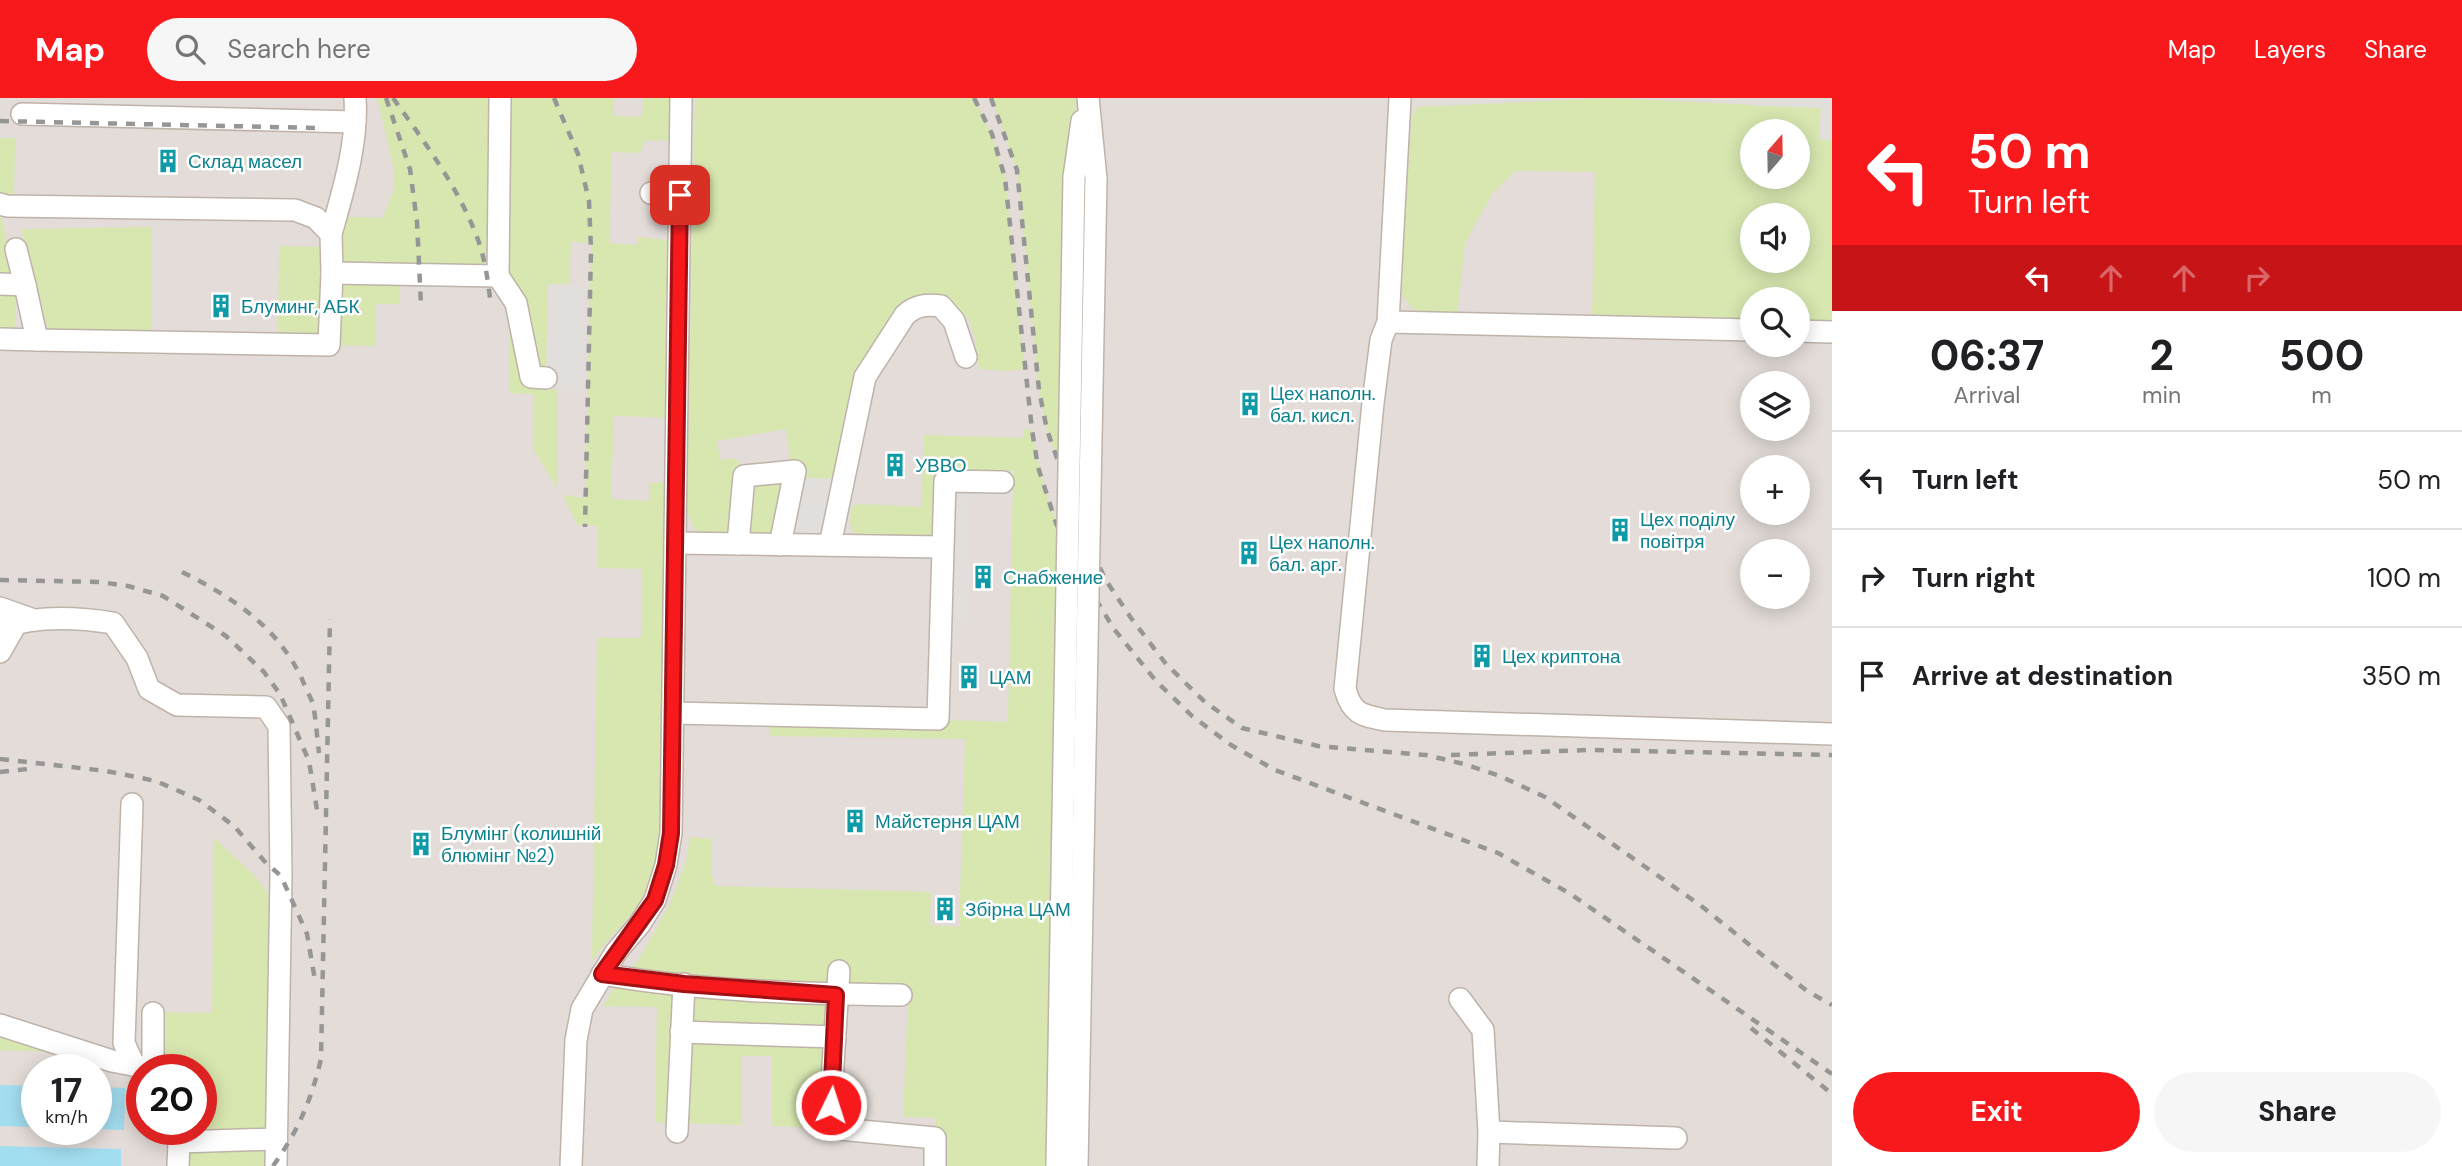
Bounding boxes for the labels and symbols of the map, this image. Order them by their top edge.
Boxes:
north arrow [1740,119,1810,189]
building icon: Склад масел [154,147,182,175]
place label: Склад масел [188,149,302,174]
pin [650,165,710,225]
building icon: Блуминг, АБК [207,292,235,320]
place label: Блуминг, АБК [241,294,359,319]
place label: Цех наполн. бал. кисл. [1270,381,1376,428]
building icon: Цех наполн. бал. кисл. [1236,390,1264,418]
building icon: УВВО [881,451,909,479]
place label: УВВО [915,453,967,478]
place label: Цех поділу повітря [1640,507,1736,554]
building icon: Цех поділу повітря [1606,516,1634,544]
place label: Цех наполн. бал. арг. [1269,530,1375,577]
building icon: Цех наполн. бал. арг. [1235,539,1263,567]
building icon: Снабжение [969,563,997,591]
place label: Снабжение [1003,565,1103,590]
building icon: Цех криптона [1468,642,1496,670]
place label: Цех криптона [1502,644,1621,669]
building icon: ЦАМ [955,663,983,691]
place label: ЦАМ [989,665,1032,690]
building icon: Майстерня ЦАМ [841,807,869,835]
place label: Майстерня ЦАМ [875,809,1020,834]
place label: Блумінг (колишній блюмінг №2) [441,821,601,868]
building icon: Блумінг (колишній блюмінг №2) [407,830,435,858]
building icon: Збірна ЦАМ [931,895,959,923]
place label: Збірна ЦАМ [965,897,1071,922]
speed limit sign: 20 [126,1054,217,1145]
position arrow [794,1068,868,1142]

